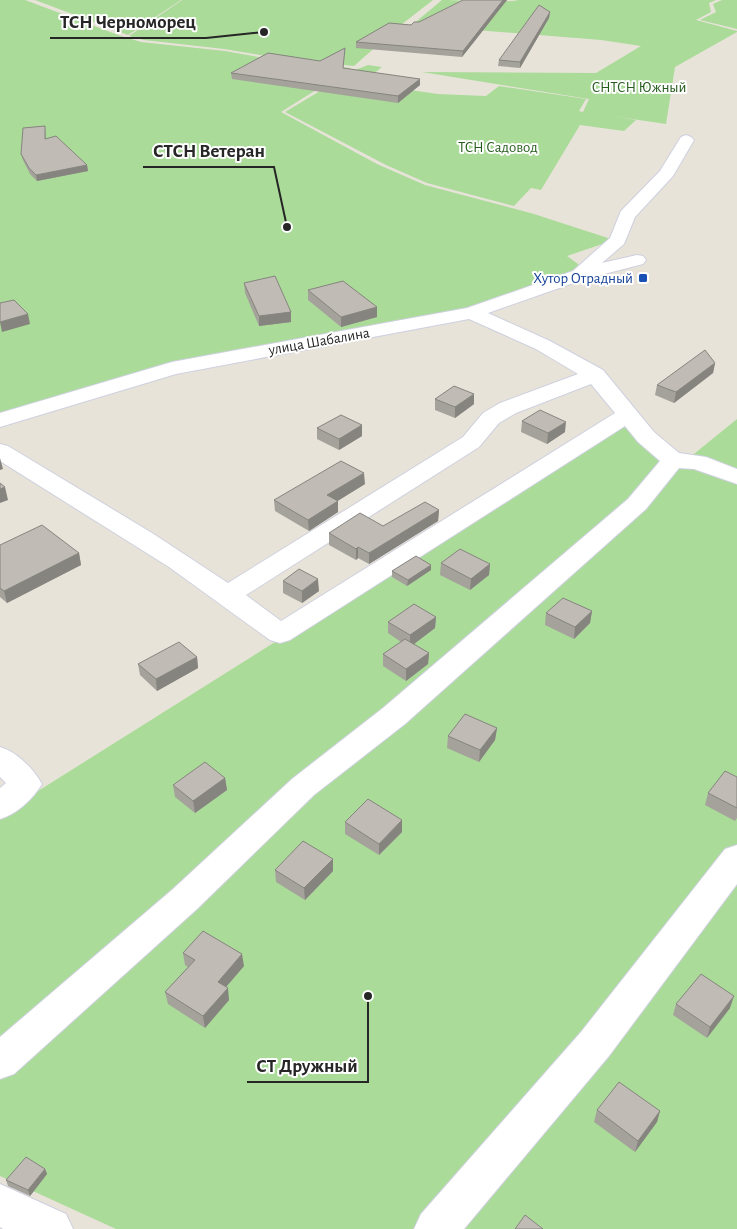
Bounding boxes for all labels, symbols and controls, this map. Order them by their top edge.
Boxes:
callout: ТСН Черноморец [50,4,206,38]
text: ТСН Черноморец [60,13,196,32]
park label: СНТСН Южный [592,80,686,95]
callout: СТСН Ветеран [143,133,274,167]
park label: ТСН Садовод [458,140,538,155]
text: СТСН Ветеран [153,142,265,161]
place label: Хутор Отрадный [533,271,633,286]
marker: Хутор Отрадный [637,272,649,284]
street label: улица Шабалина [266,325,371,358]
callout: СТ Дружный [247,1048,368,1082]
text: СТ Дружный [256,1057,358,1076]

